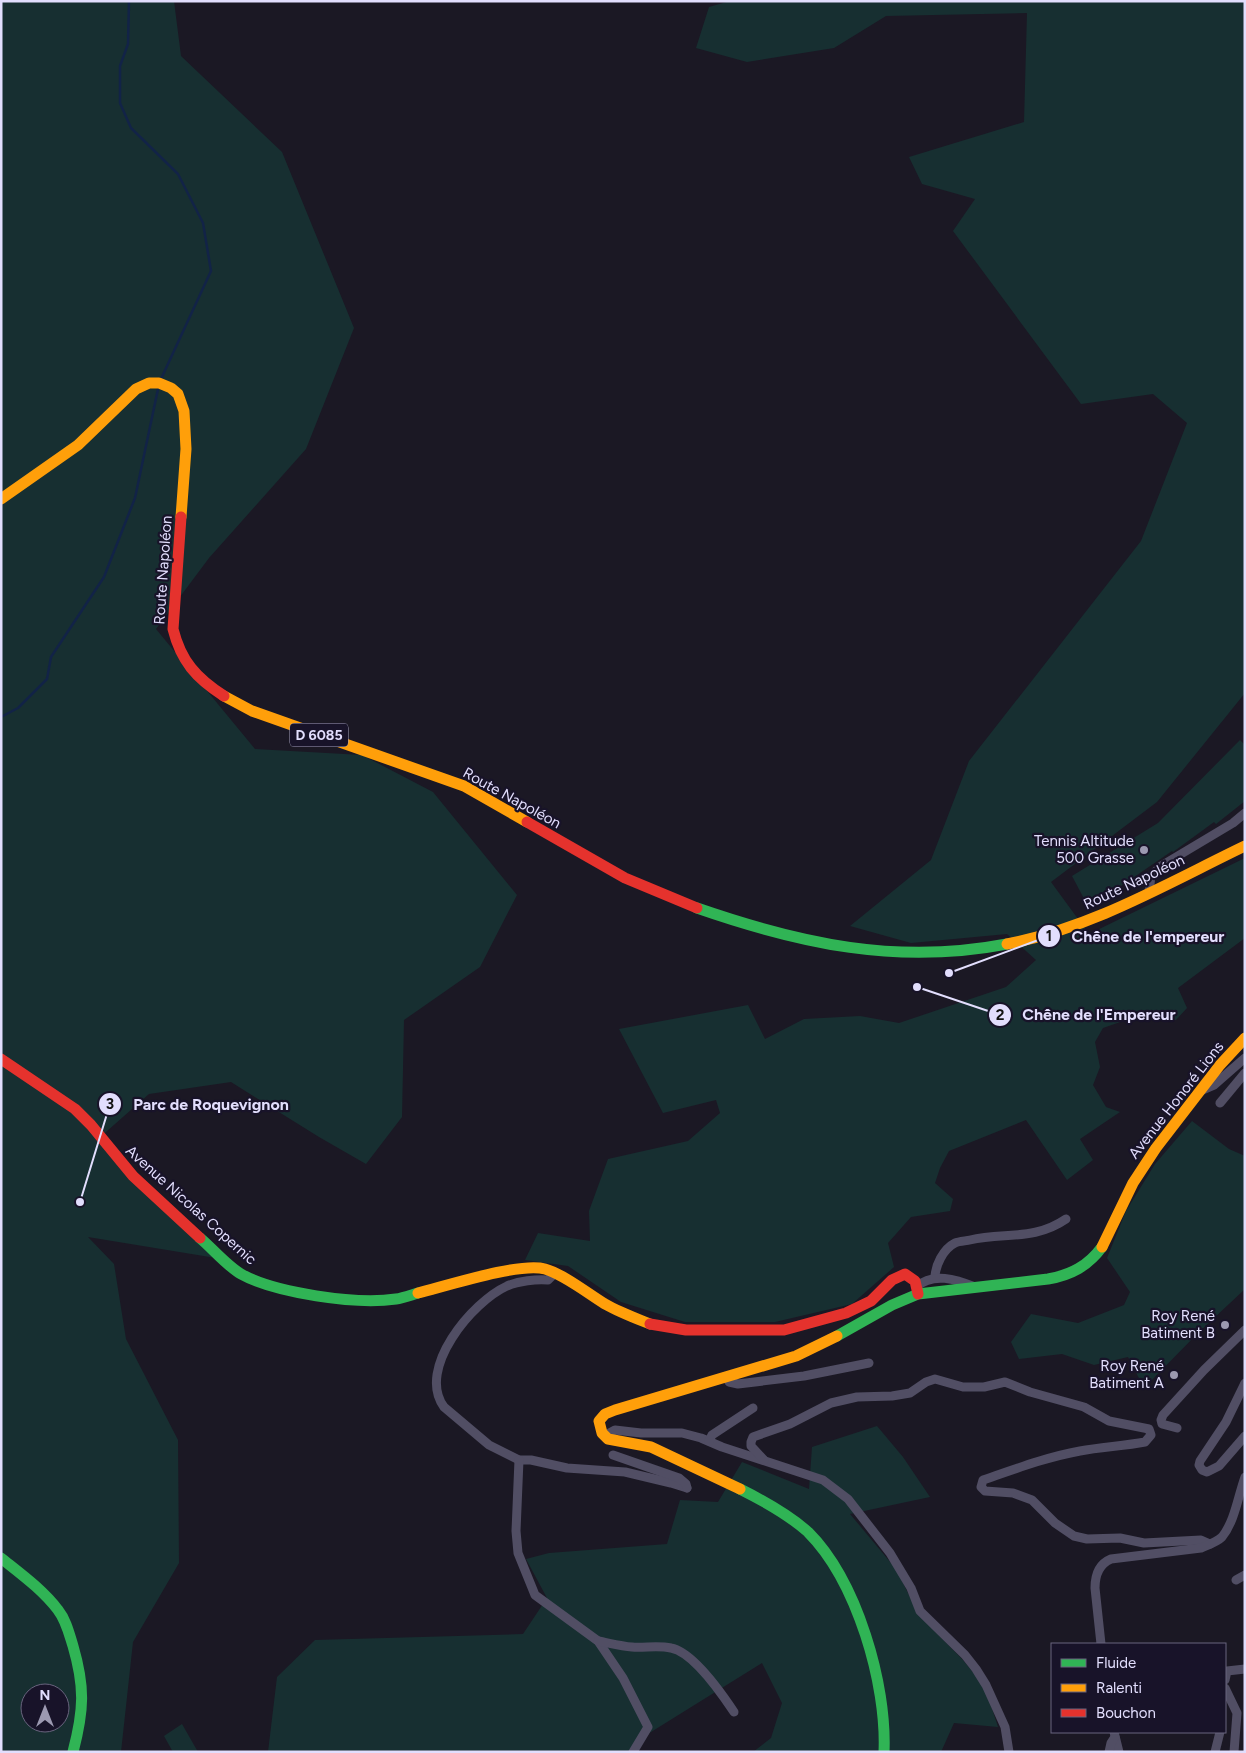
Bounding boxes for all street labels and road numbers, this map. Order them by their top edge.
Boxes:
street label: Route Napoléon [150,515,176,625]
road number: D 6085 [290,724,348,746]
street label: Route Napoléon [460,764,564,832]
street label: Route Napoléon [1081,851,1187,913]
street label: Avenue Honoré Lions [1125,1038,1227,1162]
street label: Avenue Nicolas Copernic [122,1142,260,1268]

